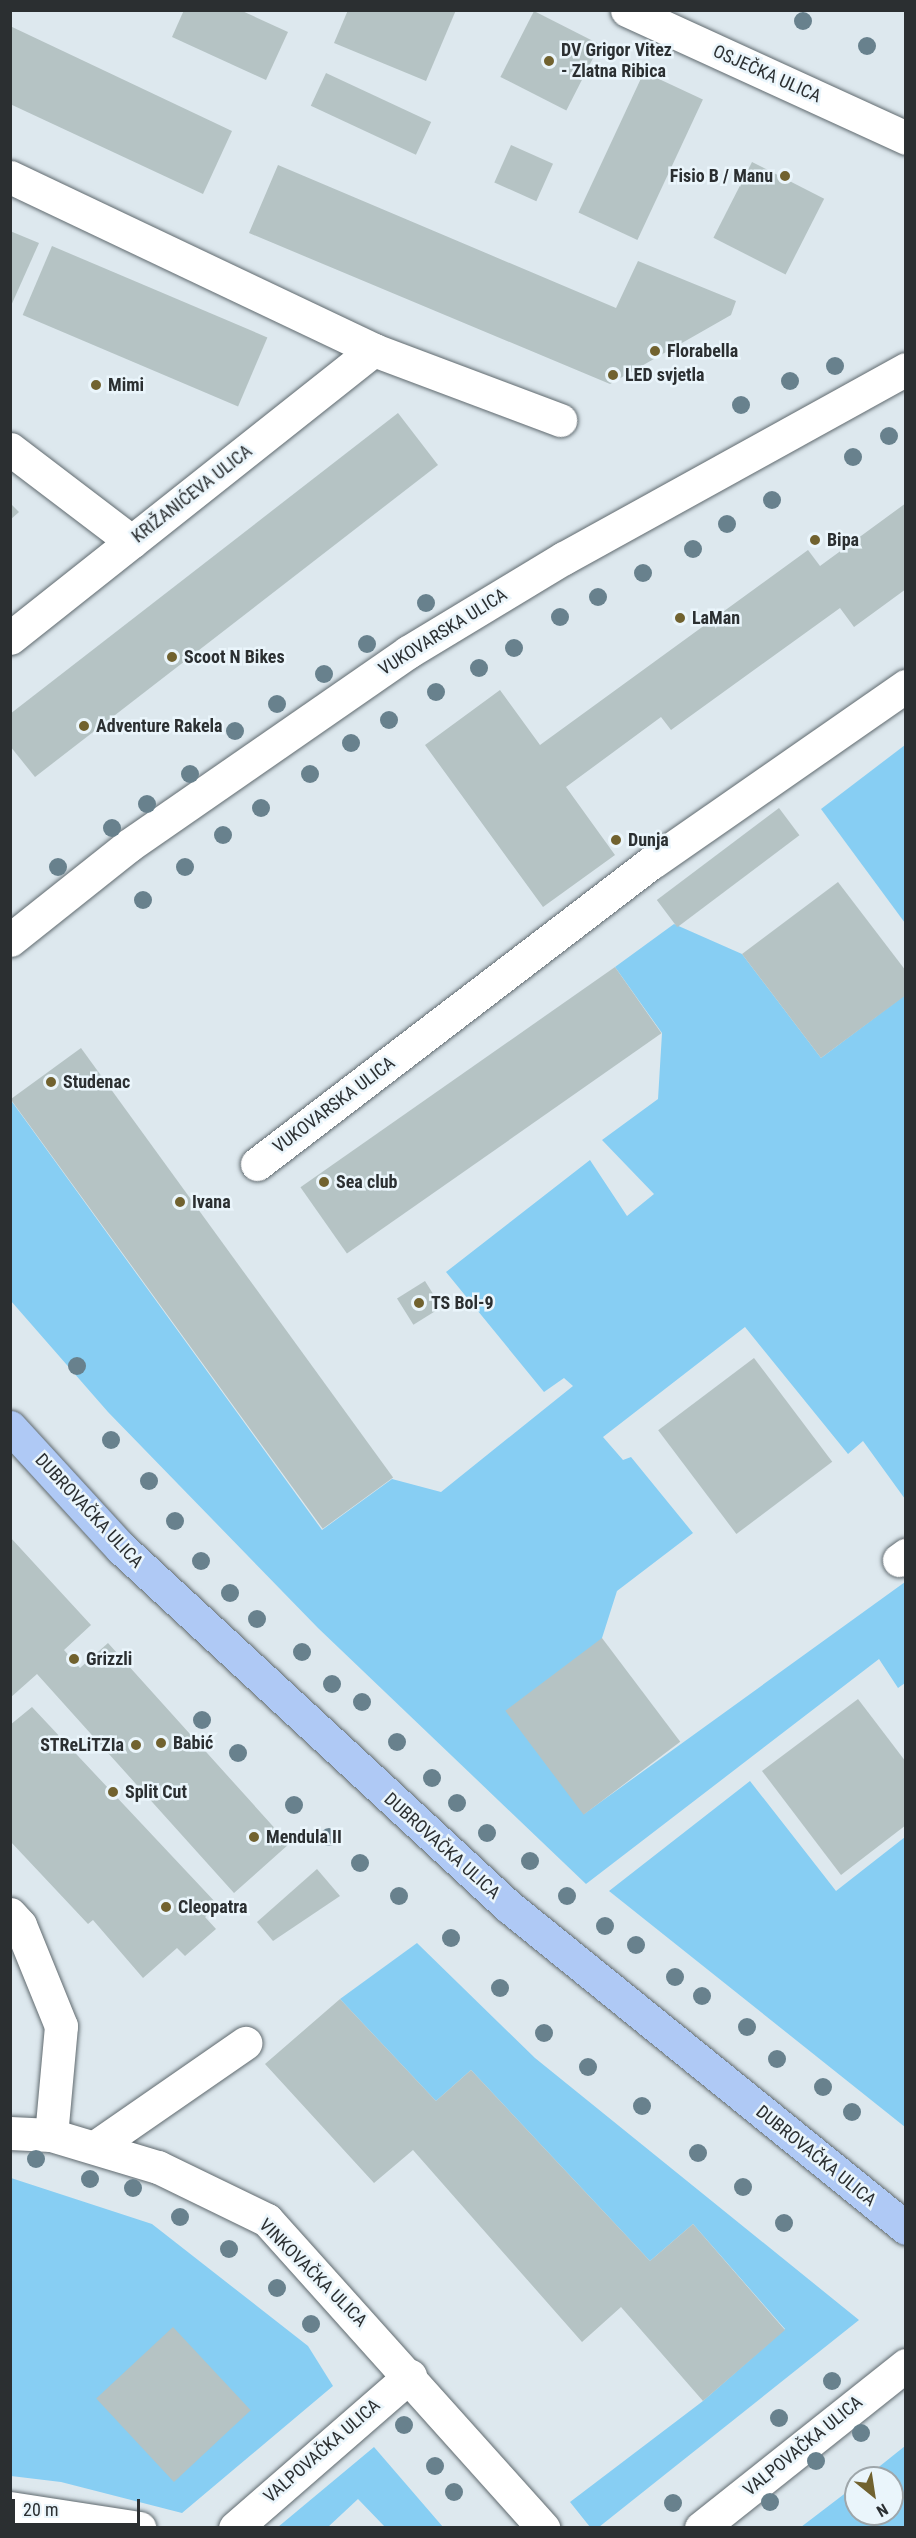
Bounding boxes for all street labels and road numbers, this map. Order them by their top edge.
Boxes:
street label: OSJEČKA ULICA [710,41,824,107]
street label: KRIŽANIĆEVA ULICA [128,440,256,548]
street label: VUKOVARSKA ULICA [375,584,511,680]
street label: VUKOVARSKA ULICA [269,1052,399,1158]
street label: DUBROVAČKA ULICA [31,1449,147,1573]
street label: DUBROVAČKA ULICA [380,1788,504,1904]
street label: DUBROVAČKA ULICA [752,2101,880,2211]
street label: VINKOVAČKA ULICA [254,2214,372,2332]
street label: VALPOVAČKA ULICA [739,2391,867,2501]
street label: VALPOVAČKA ULICA [259,2395,385,2507]

